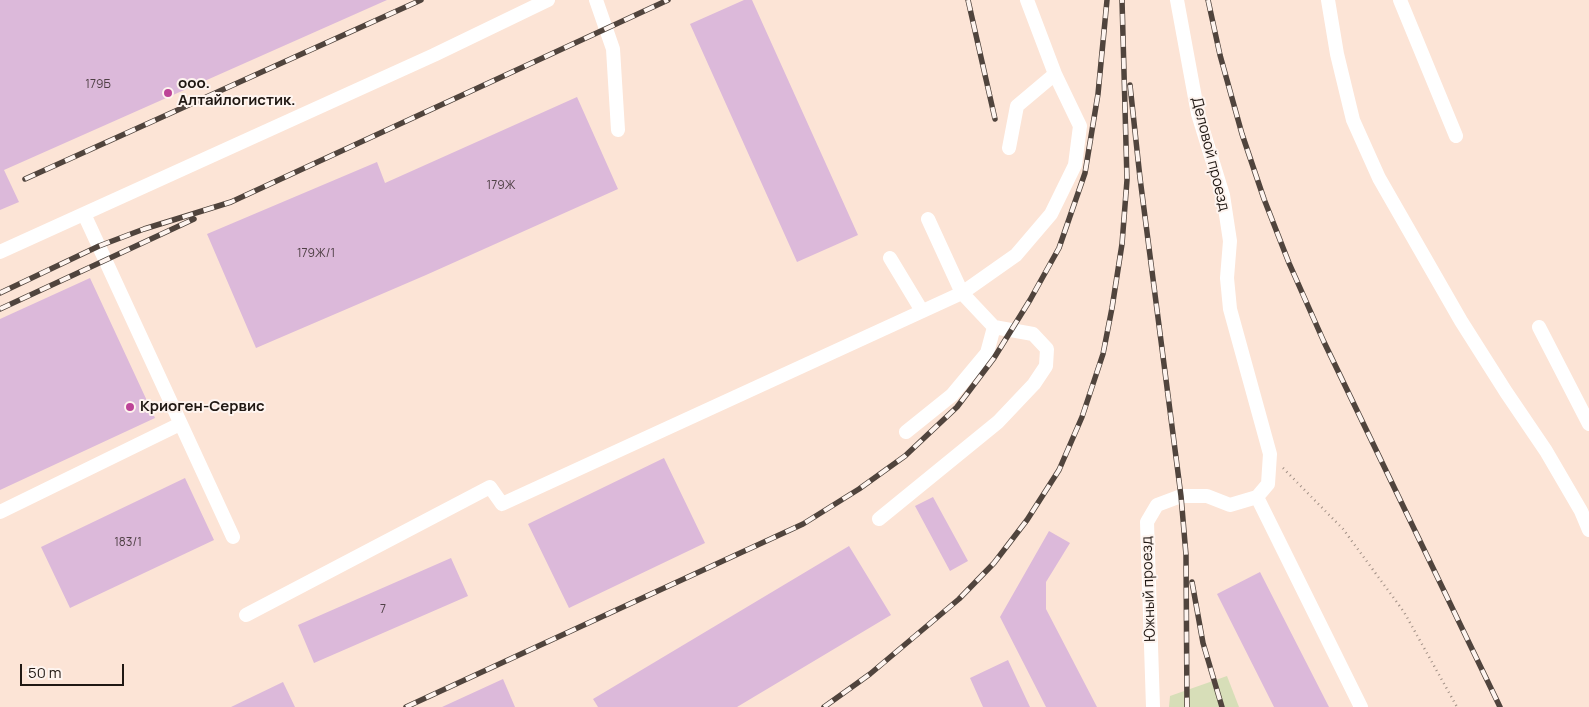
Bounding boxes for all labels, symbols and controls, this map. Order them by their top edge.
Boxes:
place label: ооо. Алтайлогистик. [178,75,296,110]
house number: 179Б [85,78,111,92]
marker: ооо. Алтайлогистик. [162,87,174,99]
street label: Деловой проезд [1187,95,1233,213]
house number: 179Ж [487,179,515,193]
house number: 179Ж/1 [297,247,335,261]
place label: Криоген-Сервис [140,398,265,416]
marker: Криоген-Сервис [124,401,136,413]
house number: 183/1 [114,536,142,550]
street label: Южный проезд [1138,536,1160,642]
house number: 7 [380,603,386,617]
scale bar [22,654,126,686]
text: 50 m [28,662,62,683]

